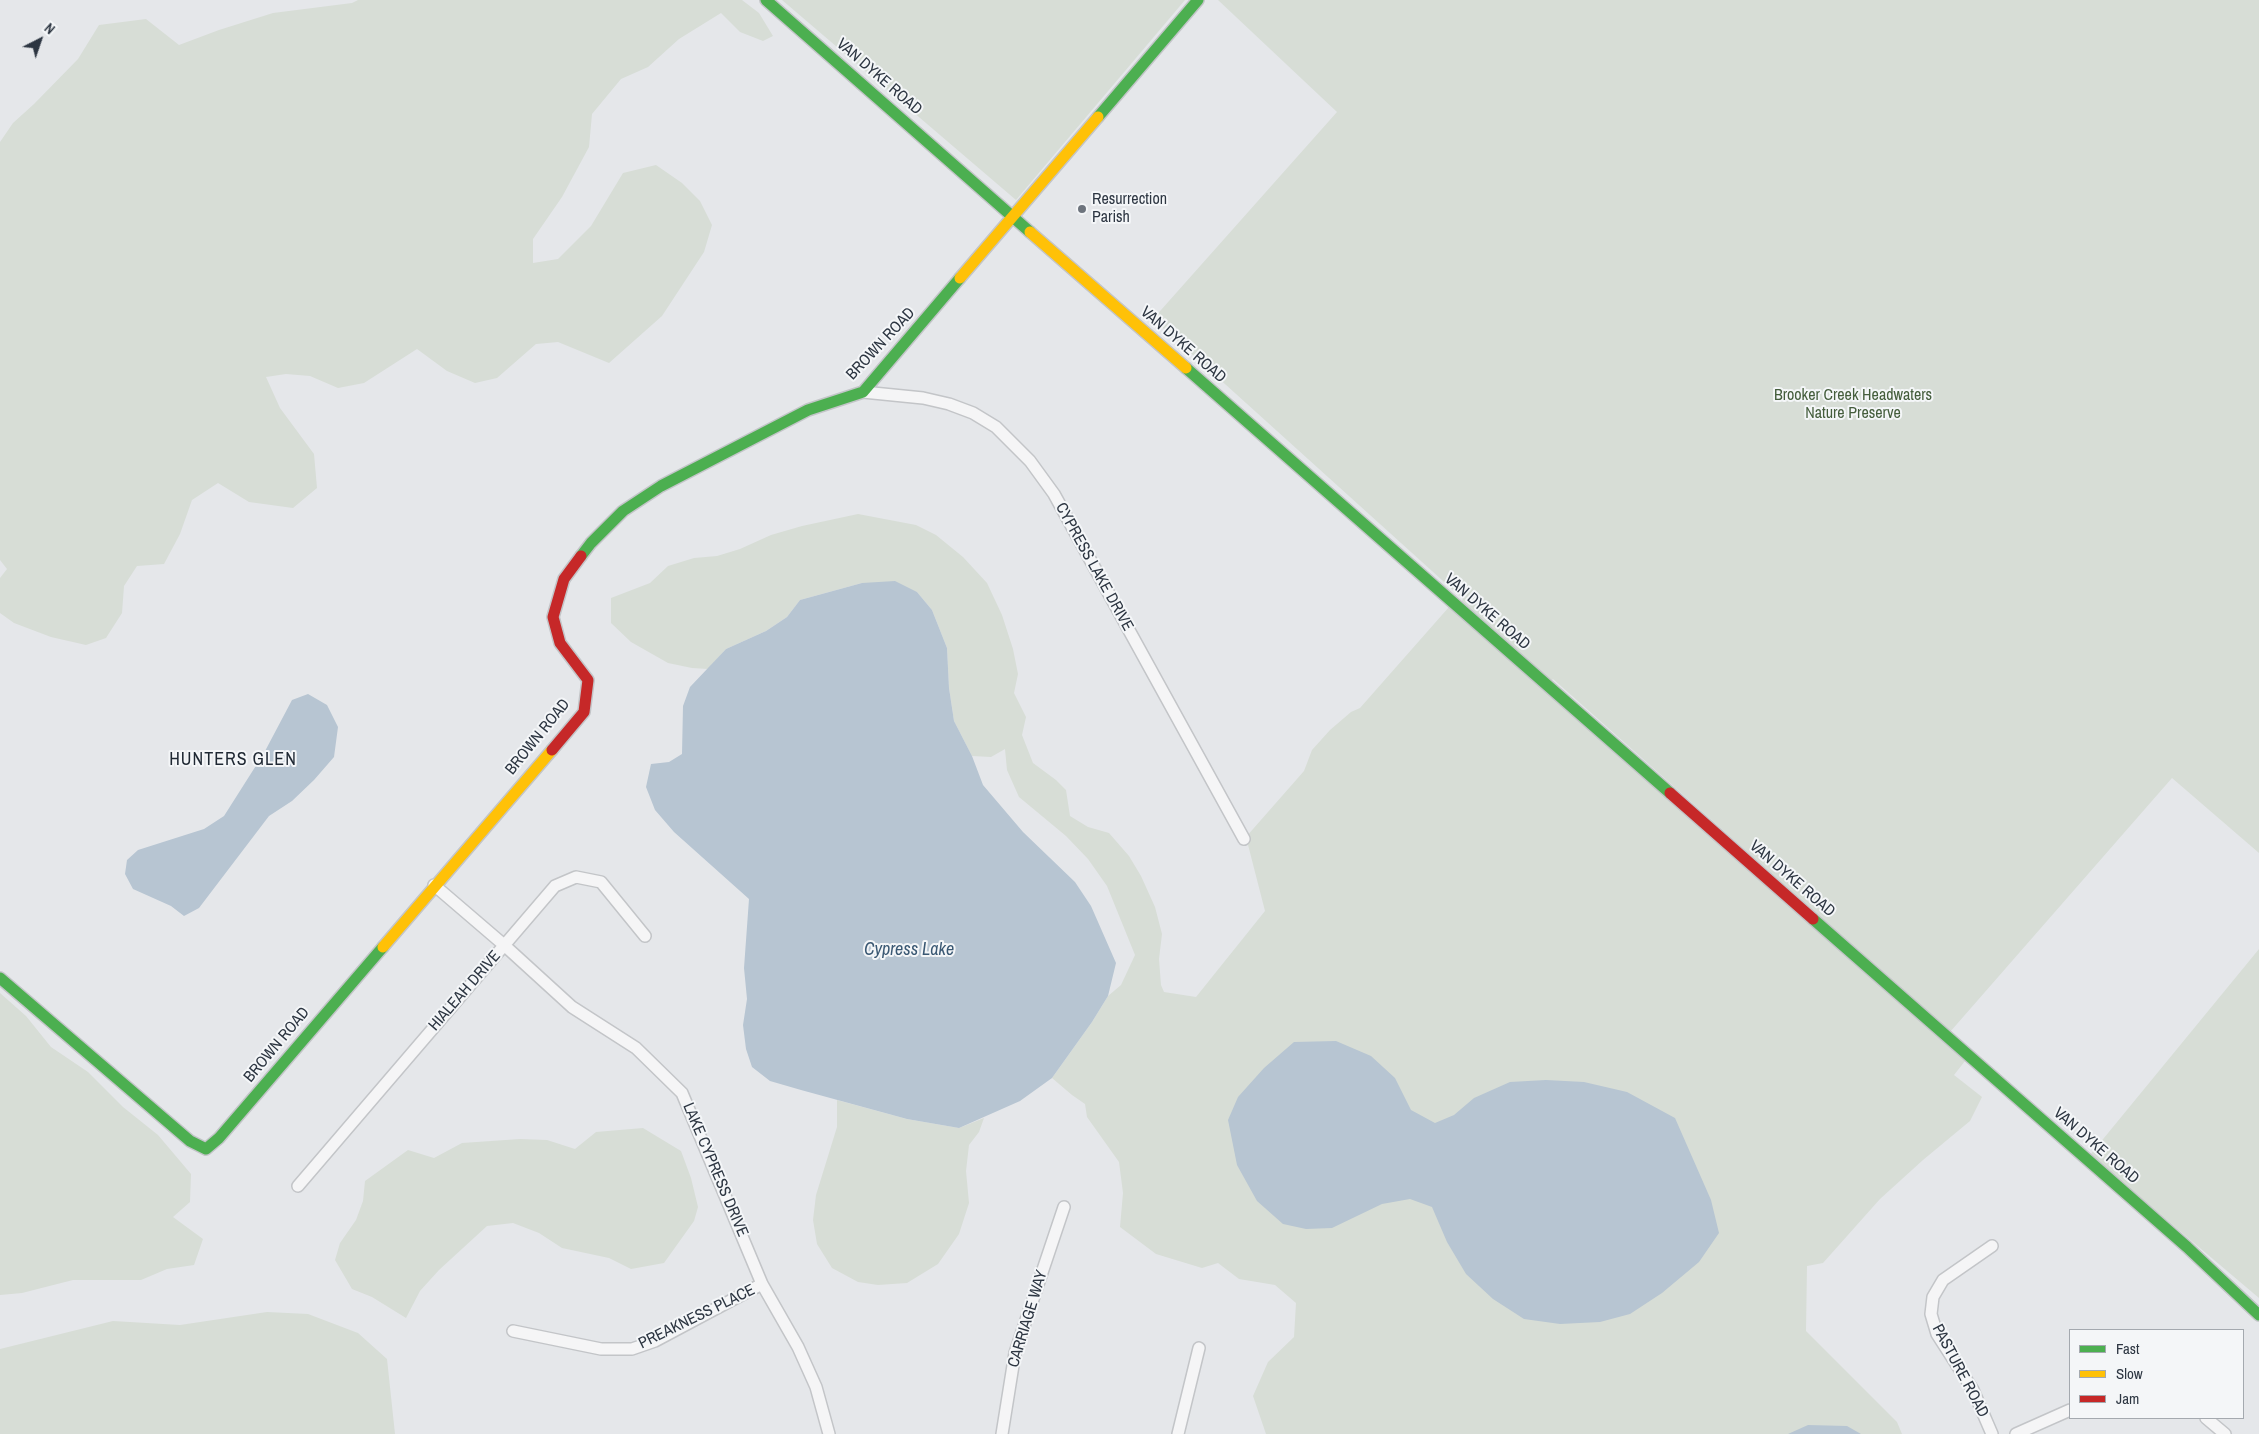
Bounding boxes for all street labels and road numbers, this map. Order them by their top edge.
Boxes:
street label: VAN DYKE ROAD [832,35,926,119]
street label: VAN DYKE ROAD [1136,303,1230,387]
street label: BROWN ROAD [843,304,919,384]
street label: CYPRESS LAKE DRIVE [1051,500,1137,634]
street label: VAN DYKE ROAD [1440,570,1534,654]
street label: BROWN ROAD [502,695,574,779]
street label: VAN DYKE ROAD [1745,837,1839,921]
street label: HIALEAH DRIVE [425,947,505,1035]
street label: BROWN ROAD [240,1004,314,1086]
street label: LAKE CYPRESS DRIVE [678,1100,752,1240]
street label: VAN DYKE ROAD [2049,1104,2143,1188]
street label: CARRIAGE WAY [1004,1268,1052,1370]
street label: PREAKNESS PLACE [636,1281,758,1353]
street label: PASTURE ROAD [1927,1321,1993,1421]

